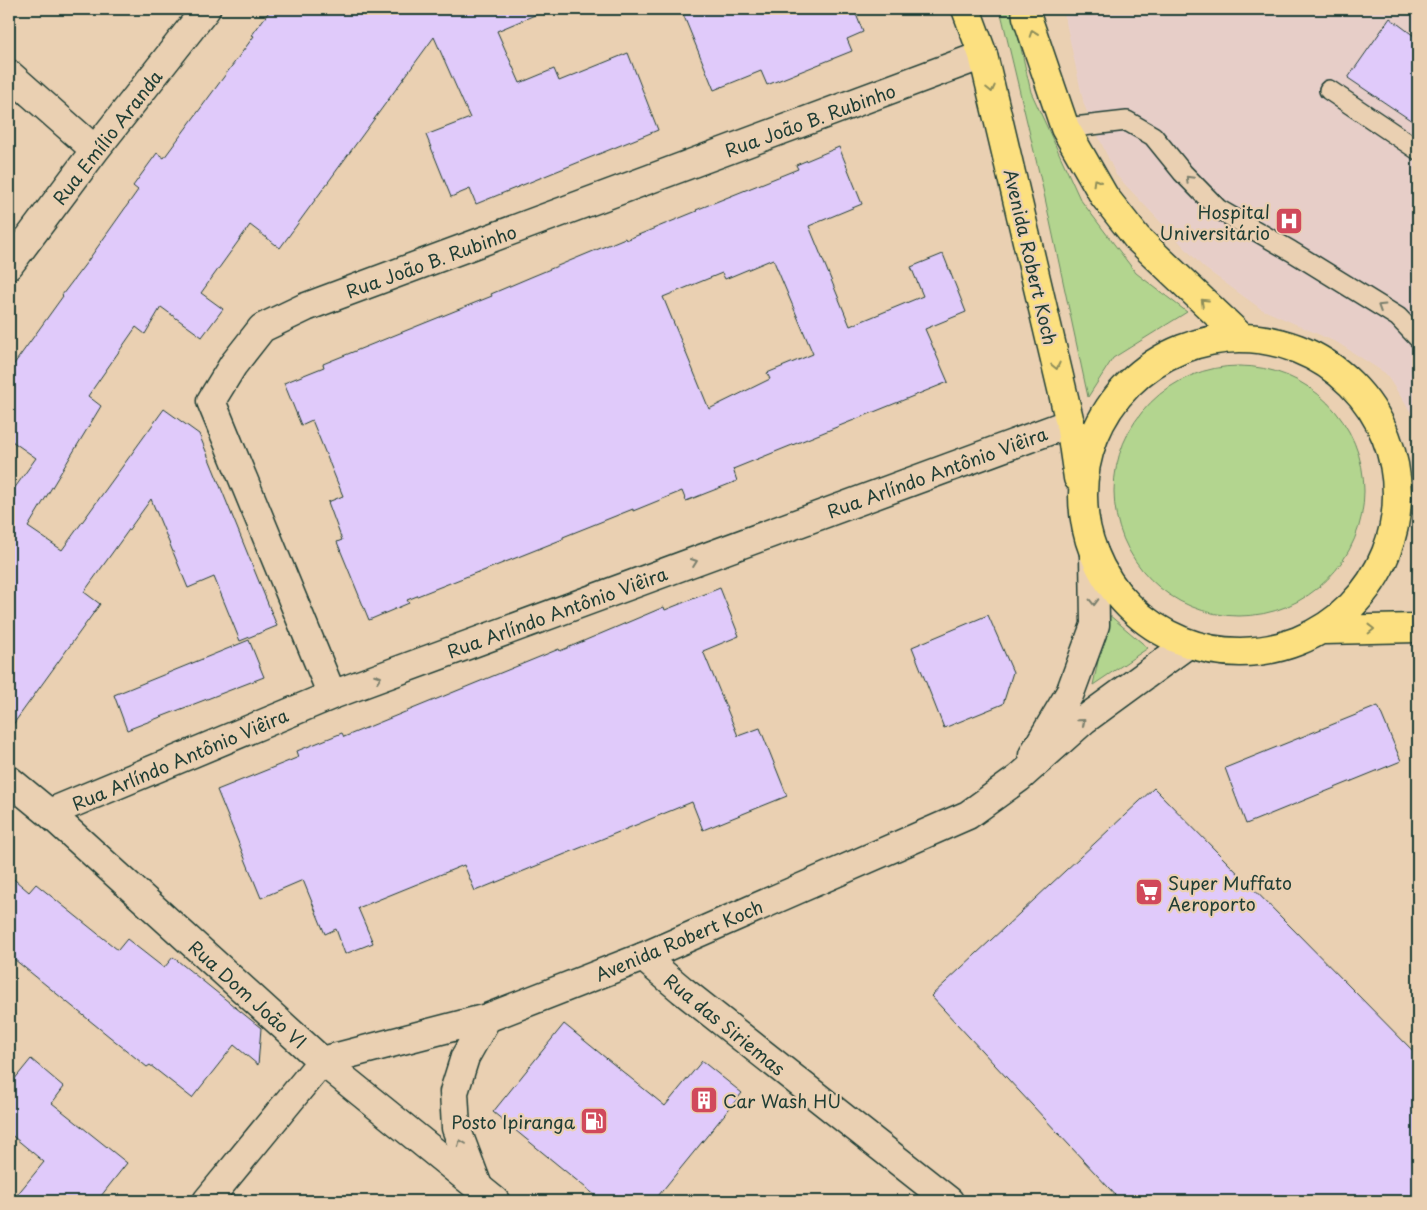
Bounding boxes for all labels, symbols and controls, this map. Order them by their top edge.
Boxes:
one-way arrow [1028,30,1038,38]
street label: Rua Emílio Aranda [46,64,168,210]
street label: Rua João B. Rubinho [721,77,899,163]
one-way arrow [985,84,996,93]
street label: Avenida Robert Koch [998,166,1064,348]
one-way arrow [1186,175,1195,184]
one-way arrow [1093,179,1103,188]
place label: Hospital Universitário [1160,198,1270,246]
hospital icon: Hospital Universitário [1274,206,1304,236]
street label: Rua João B. Rubinho [342,218,520,304]
one-way arrow [1201,299,1210,308]
one-way arrow [1378,303,1387,313]
one-way arrow [1050,361,1061,370]
street label: Rua Arlíndo Antônio Viêira [823,420,1051,524]
one-way arrow [690,558,698,568]
street label: Rua Arlíndo Antônio Viêira [443,560,671,664]
one-way arrow [1089,598,1100,606]
one-way arrow [1368,624,1375,634]
one-way arrow [373,674,381,684]
street label: Rua Arlíndo Antônio Viêira [68,701,292,817]
one-way arrow [1076,720,1085,728]
place label: Super Muffato Aeroporto [1168,869,1292,917]
supermarket icon: Super Muffato Aeroporto [1134,877,1164,907]
street label: Avenida Robert Koch [591,892,767,988]
street label: Rua Dom João VI [183,934,313,1054]
street label: Rua das Siriemas [659,967,791,1081]
building icon: Car Wash HU [689,1085,719,1115]
place label: Car Wash HU [723,1087,841,1114]
fuel station icon: Posto Ipiranga [579,1106,609,1136]
place label: Posto Ipiranga [451,1108,576,1135]
one-way arrow [457,1139,467,1148]

